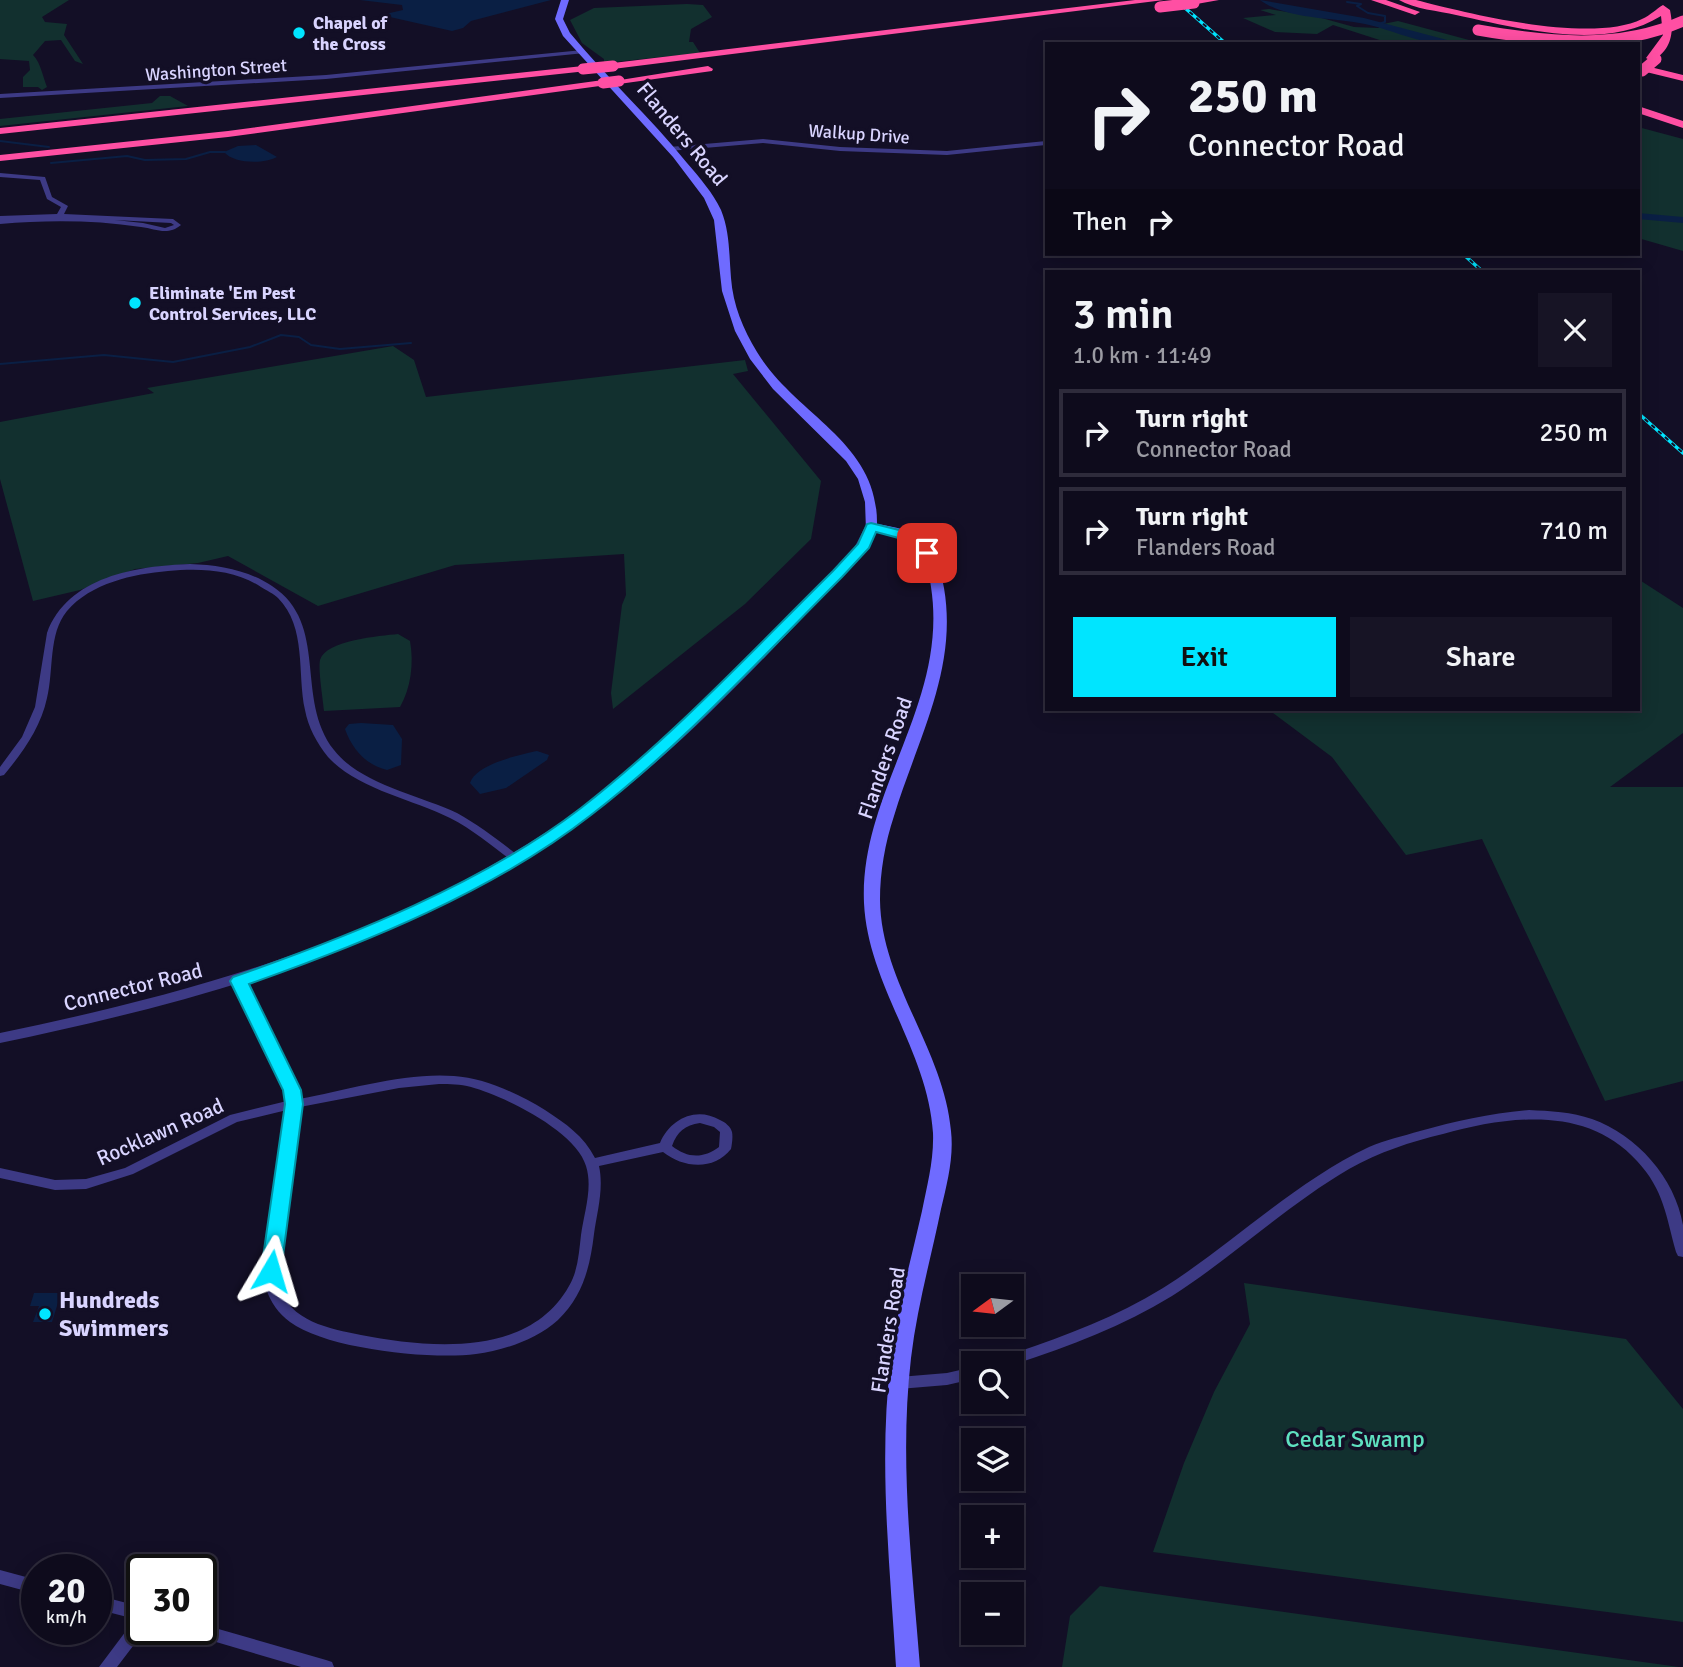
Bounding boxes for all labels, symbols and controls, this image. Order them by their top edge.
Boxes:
place label: Chapel of the Cross [312,12,389,55]
marker: Chapel of the Cross [291,25,307,41]
street label: Washington Street [144,54,288,86]
text: 250 m [1188,66,1318,126]
icon: right [1073,70,1164,161]
street label: Flanders Road [631,77,733,191]
street label: Walkup Drive [808,119,910,149]
text: Connector Road [1188,126,1405,165]
icon: right [1141,203,1179,241]
text: Then [1073,206,1127,238]
place label: Eliminate 'Em Pest Control Services, LLC [149,282,316,325]
text: 3 min [1073,289,1174,340]
button: close [1538,293,1612,367]
marker: Eliminate 'Em Pest Control Services, LLC [127,295,143,311]
text: 1.0 km · 11:49 [1073,341,1212,370]
text: Turn right [1136,403,1248,435]
icon: right [1077,414,1115,452]
text: 250 m [1539,417,1608,449]
text: Connector Road [1136,435,1292,464]
text: Turn right [1136,501,1248,533]
icon: right [1077,512,1115,550]
text: 710 m [1539,515,1608,547]
pin [897,523,957,583]
text: Flanders Road [1136,533,1276,562]
icon: arrive [908,534,946,572]
button: Exit [1073,617,1336,697]
button: Share [1350,617,1612,697]
street label: Flanders Road [852,694,918,822]
street label: Connector Road [61,957,205,1017]
street label: Rocklawn Road [93,1092,227,1172]
position arrow [234,1234,308,1308]
street label: Flanders Road [865,1265,911,1395]
north arrow [961,1274,1024,1337]
map controls [961,1274,1024,1645]
place label: Hundreds Swimmers [59,1285,169,1343]
marker: Hundreds Swimmers [37,1306,53,1322]
button: search [961,1351,1024,1414]
park label: Cedar Swamp [1285,1424,1425,1454]
button: layers [961,1428,1024,1491]
button: + [961,1505,1024,1568]
speed limit sign: 30 [126,1554,217,1645]
text: 20 [48,1569,85,1612]
button: − [961,1582,1024,1645]
text: km/h [46,1606,87,1628]

